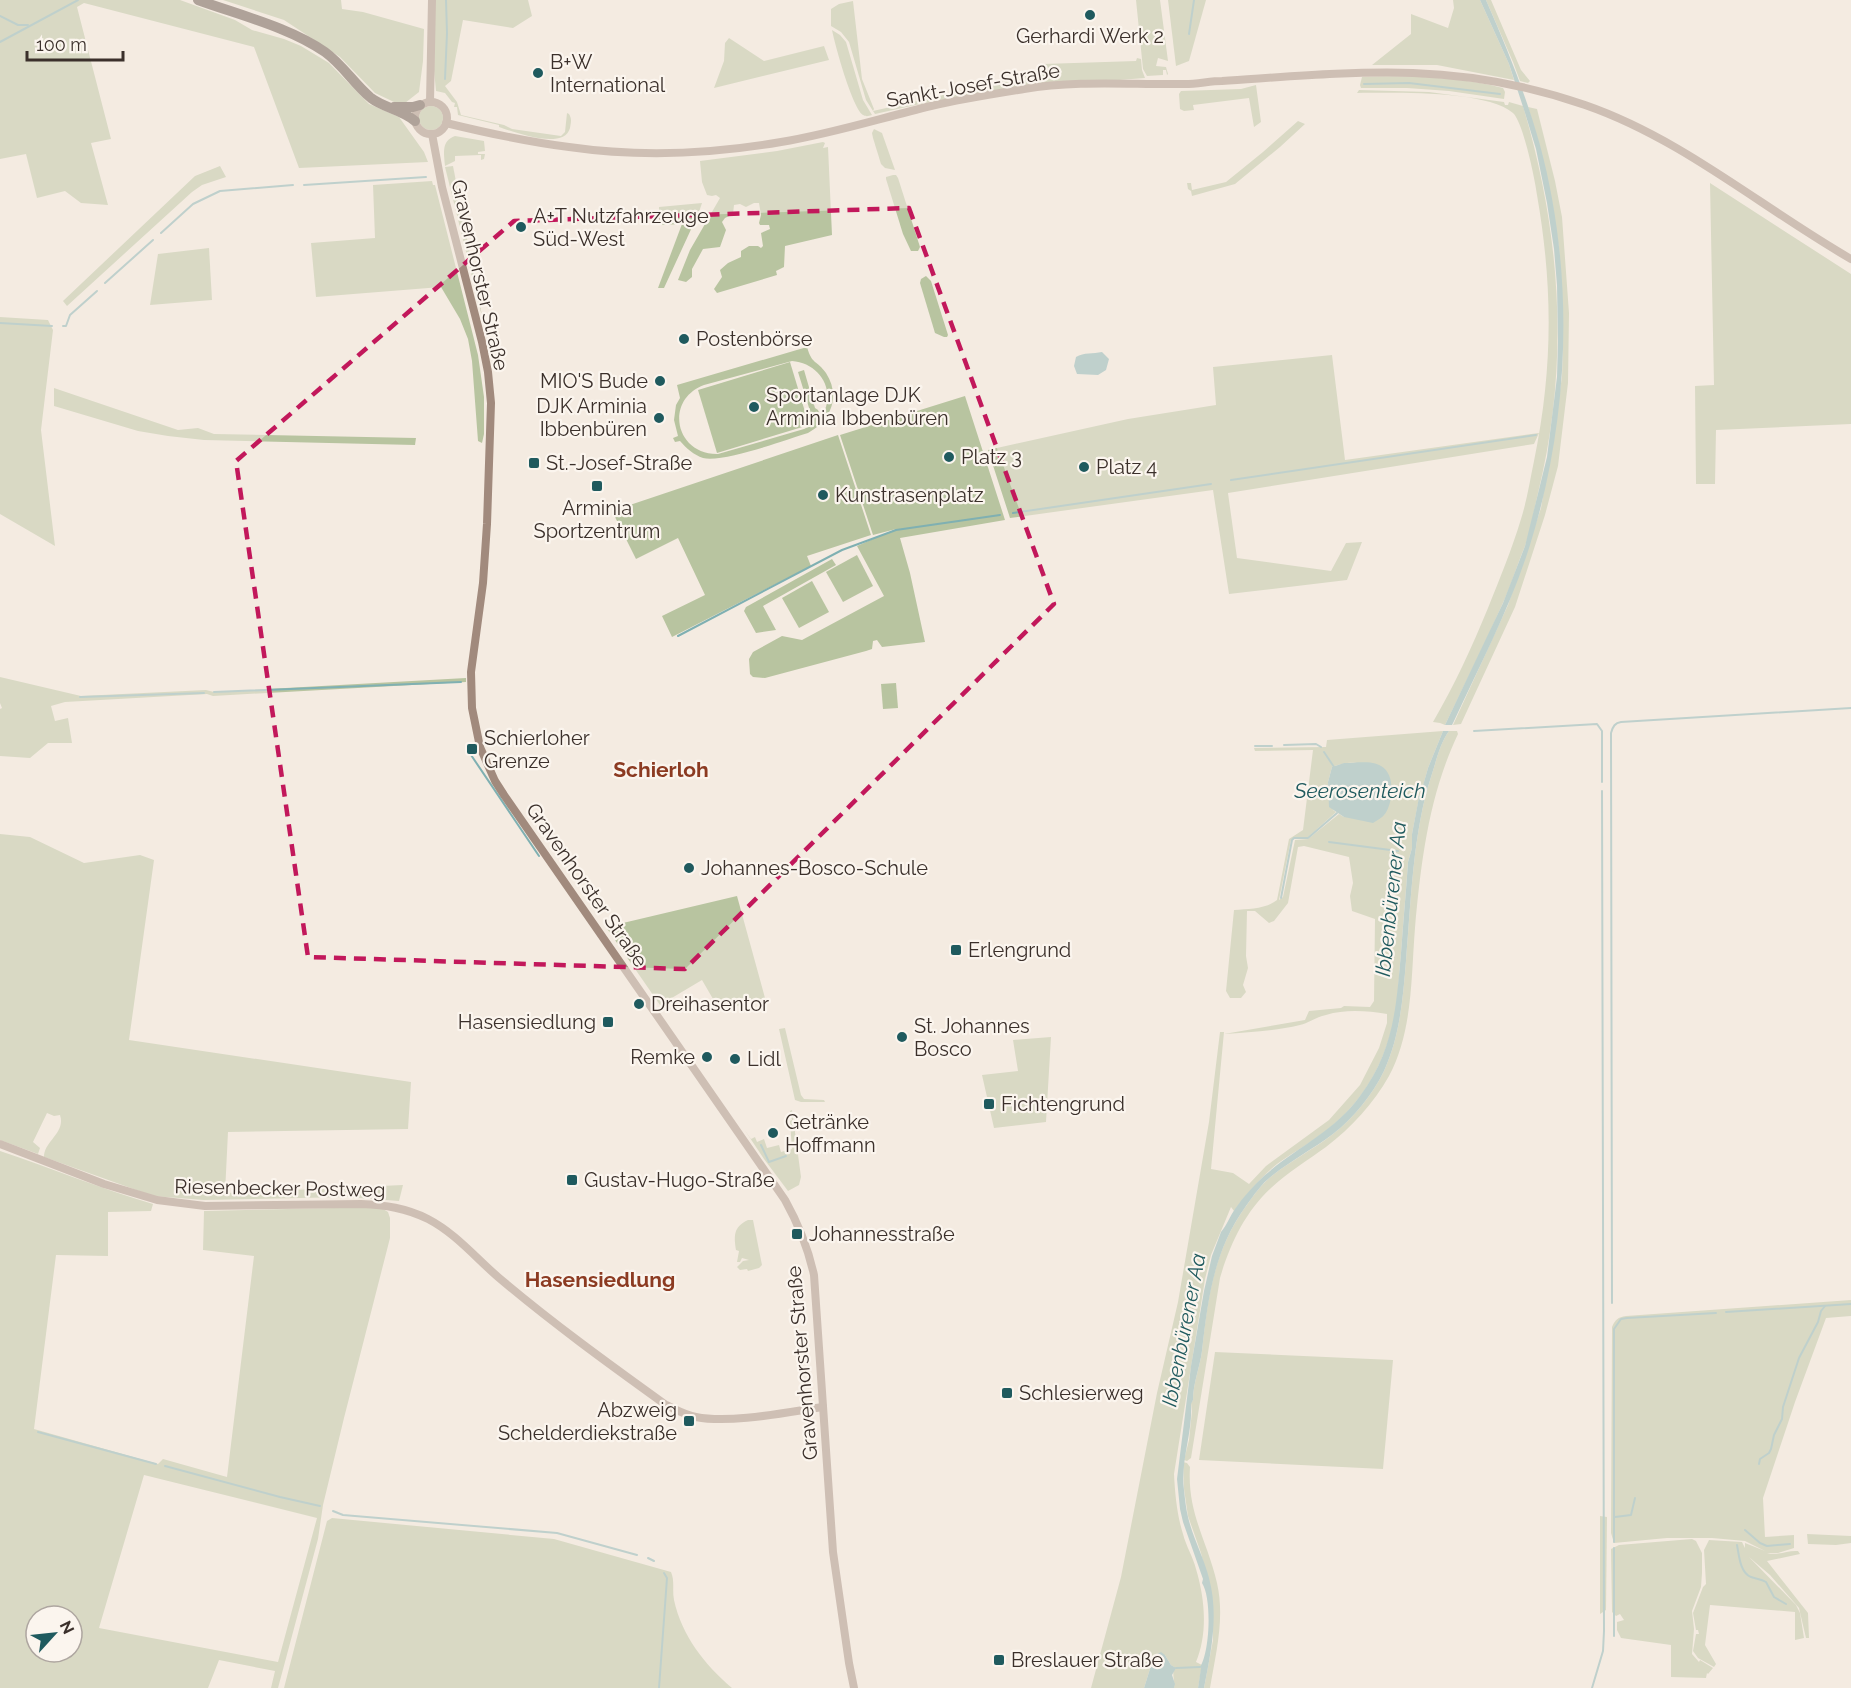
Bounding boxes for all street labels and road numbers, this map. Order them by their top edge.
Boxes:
street label: Sankt-Josef-Straße [884,58,1062,112]
street label: Gravenhorster Straße [446,177,514,373]
street label: Gravenhorster Straße [521,798,653,972]
street label: Riesenbecker Postweg [174,1174,386,1202]
street label: Gravenhorster Straße [782,1265,822,1461]

